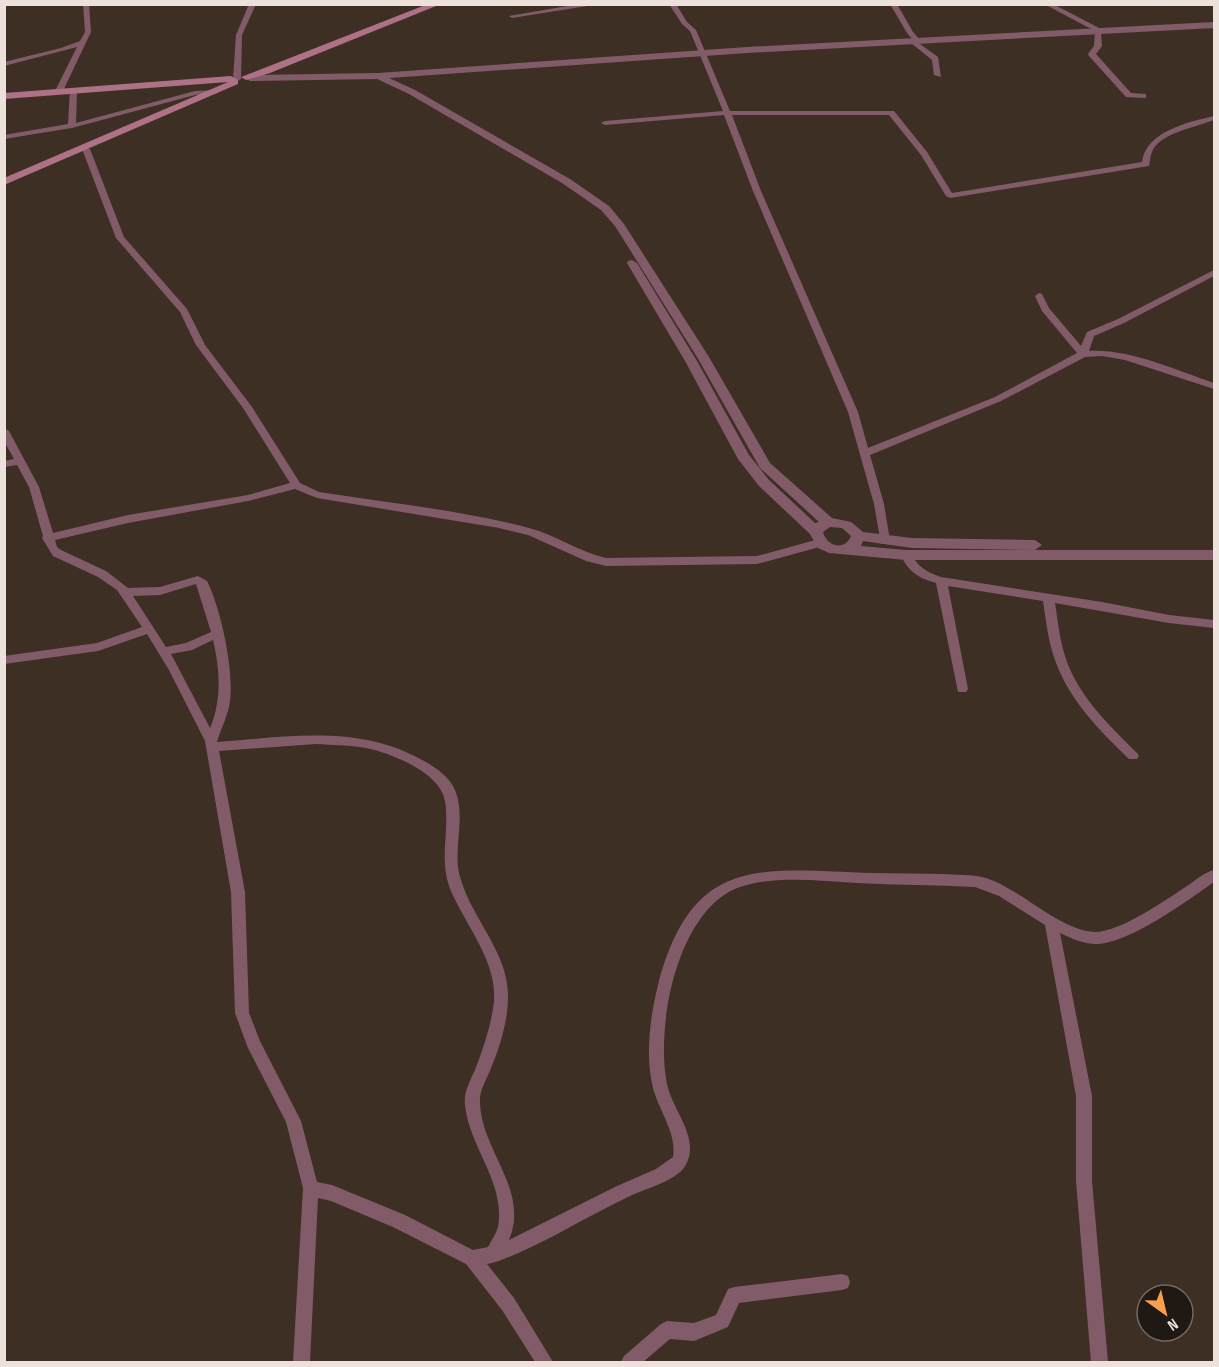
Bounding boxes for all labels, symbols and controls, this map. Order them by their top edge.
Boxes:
north arrow [1135,1283,1195,1343]
text: N [1164,1314,1181,1334]

